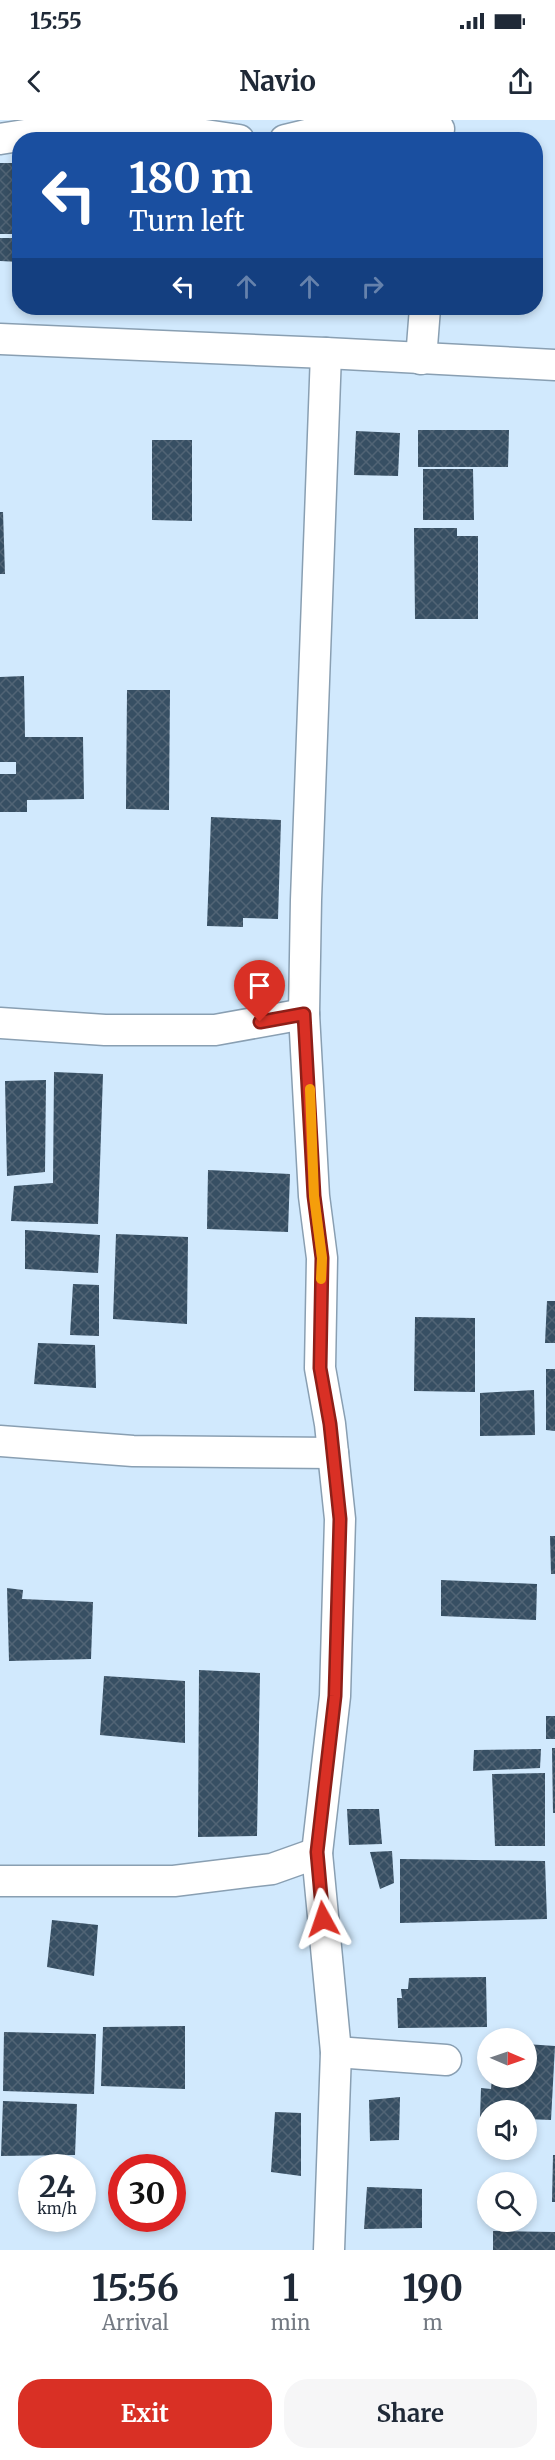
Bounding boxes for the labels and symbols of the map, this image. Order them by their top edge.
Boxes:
pin [234,960,285,1022]
position arrow [291,1887,355,1951]
north arrow [477,2028,537,2088]
speed limit sign: 30 [108,2154,186,2232]

